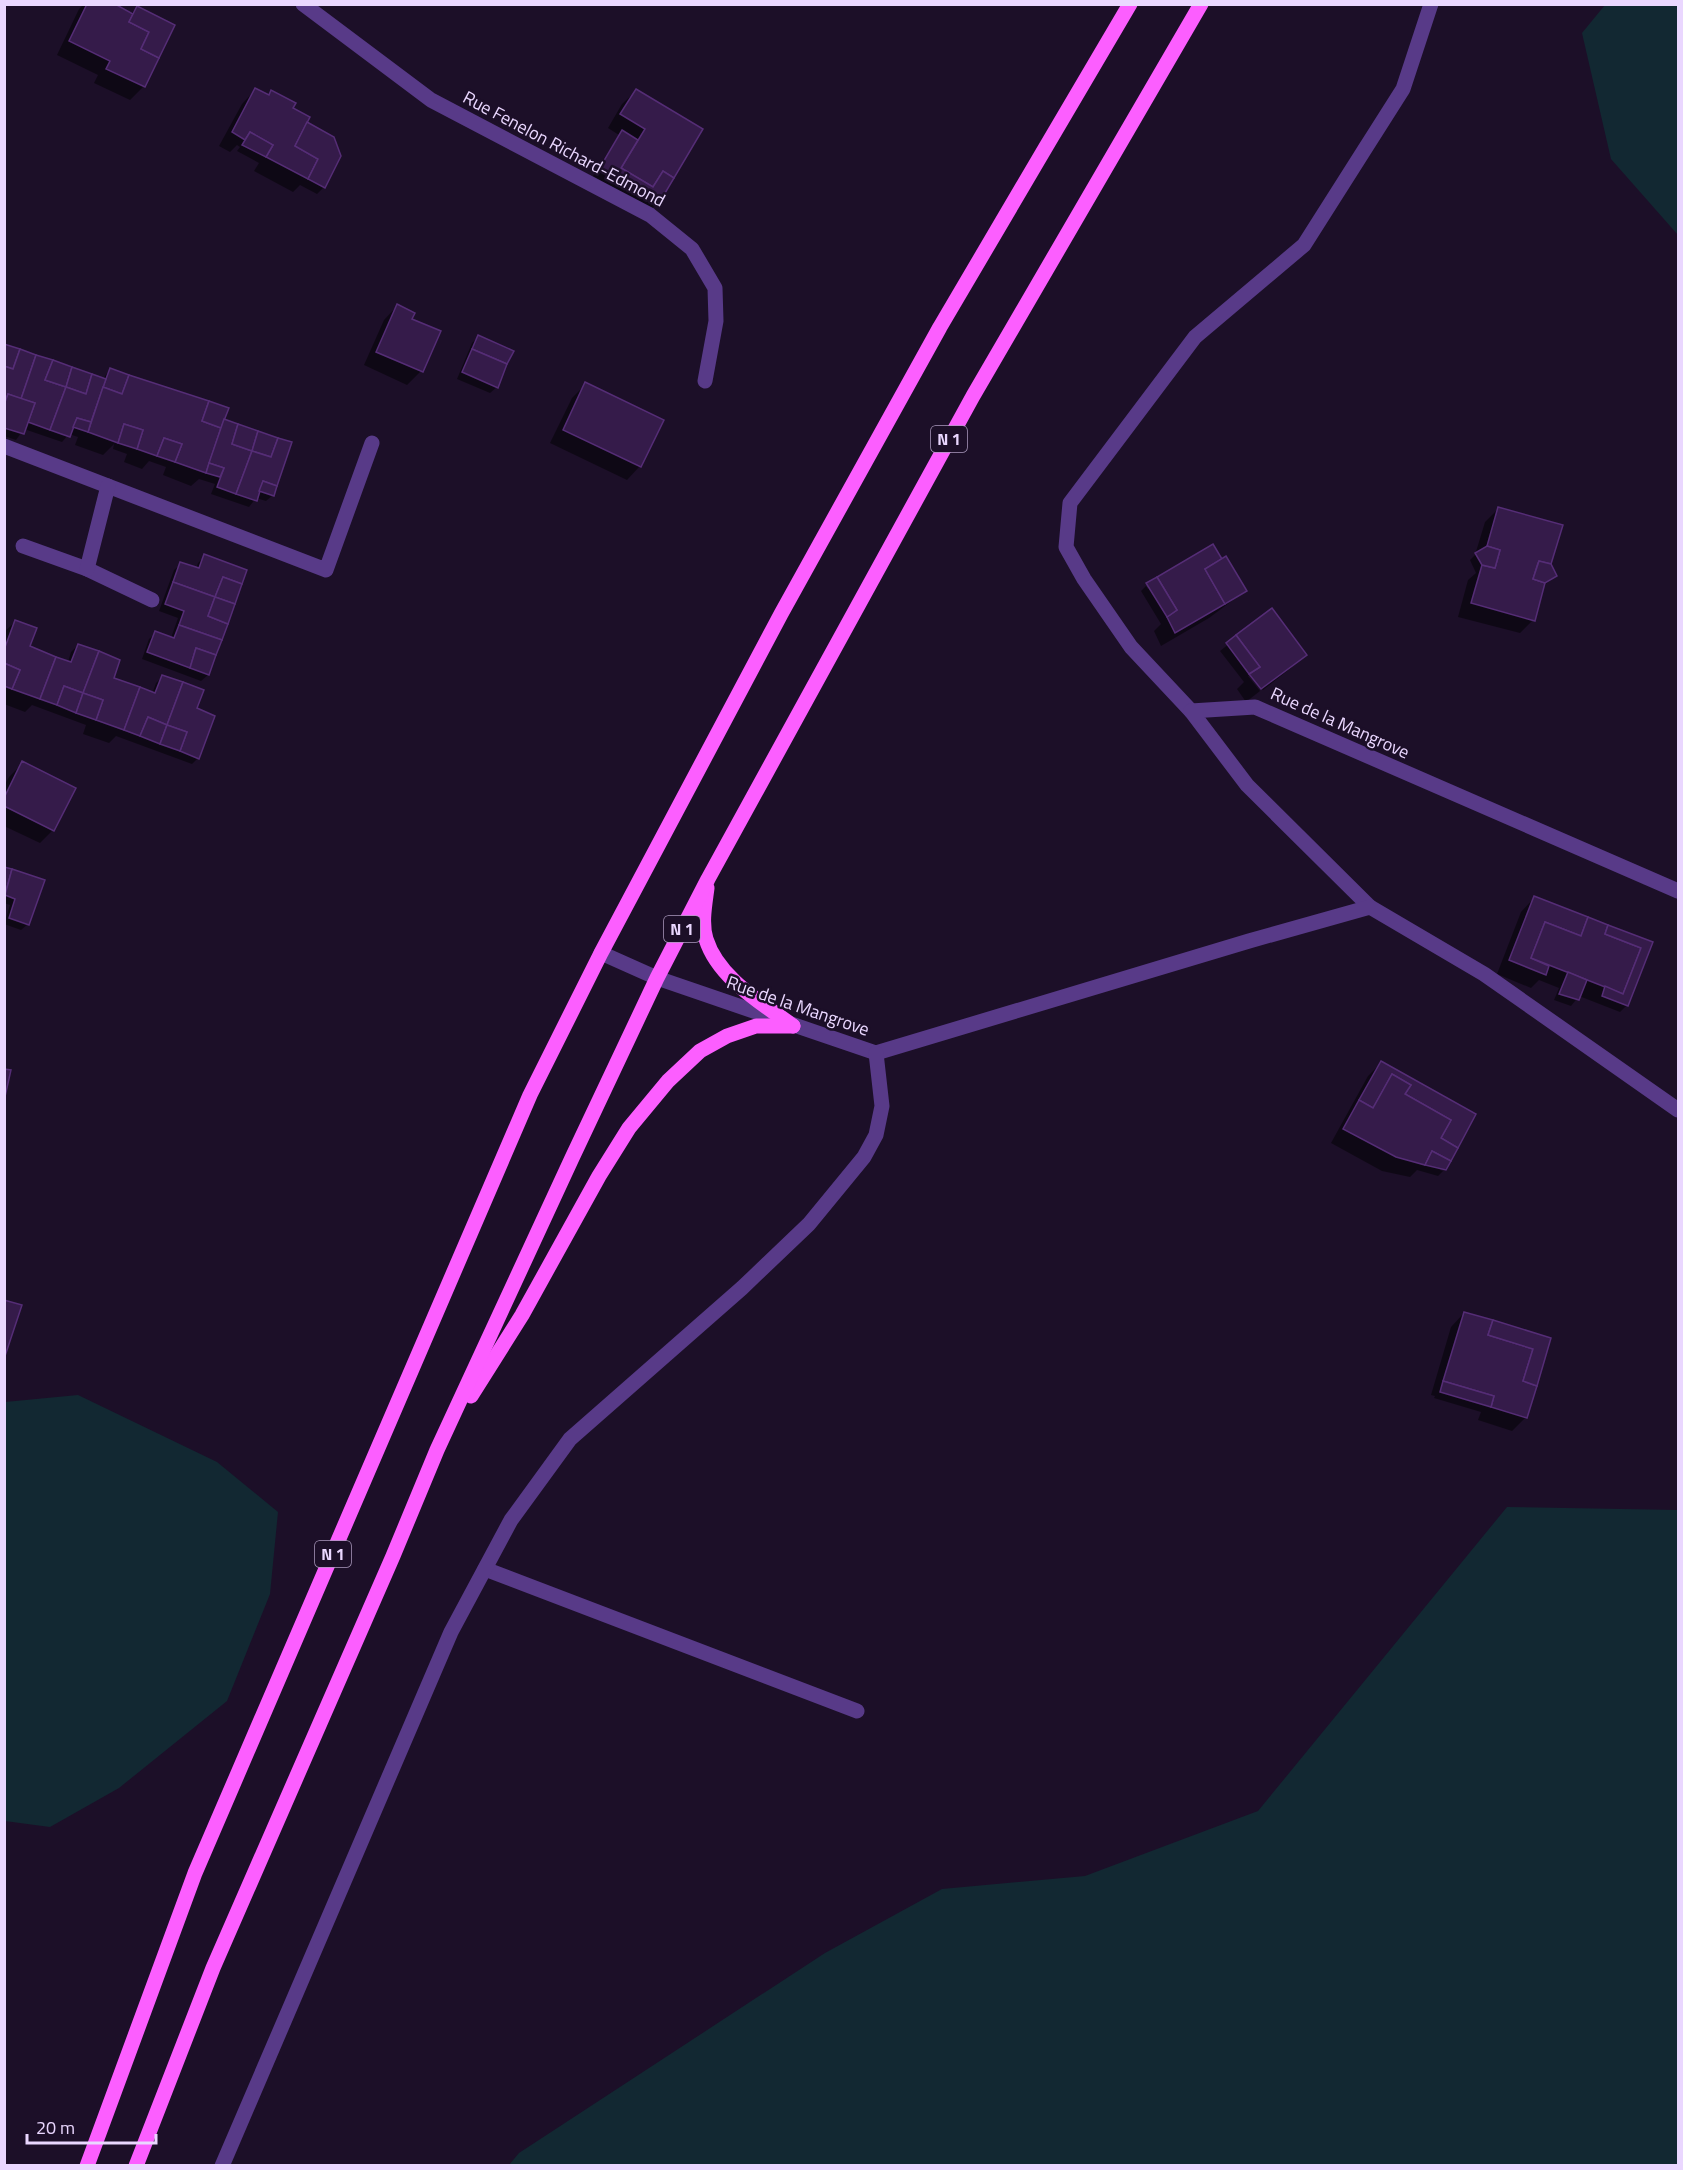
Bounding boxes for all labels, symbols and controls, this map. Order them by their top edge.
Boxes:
street label: Rue Fenelon Richard-Edmond [458,84,670,214]
road number: N 1 [931,426,967,452]
street label: Rue de la Mangrove [1266,680,1414,765]
road number: N 1 [664,916,700,942]
street label: Rue de la Mangrove [723,968,873,1043]
road number: N 1 [315,1541,351,1567]
scale bar [27,2107,156,2145]
text: 20 m [36,2114,75,2141]

